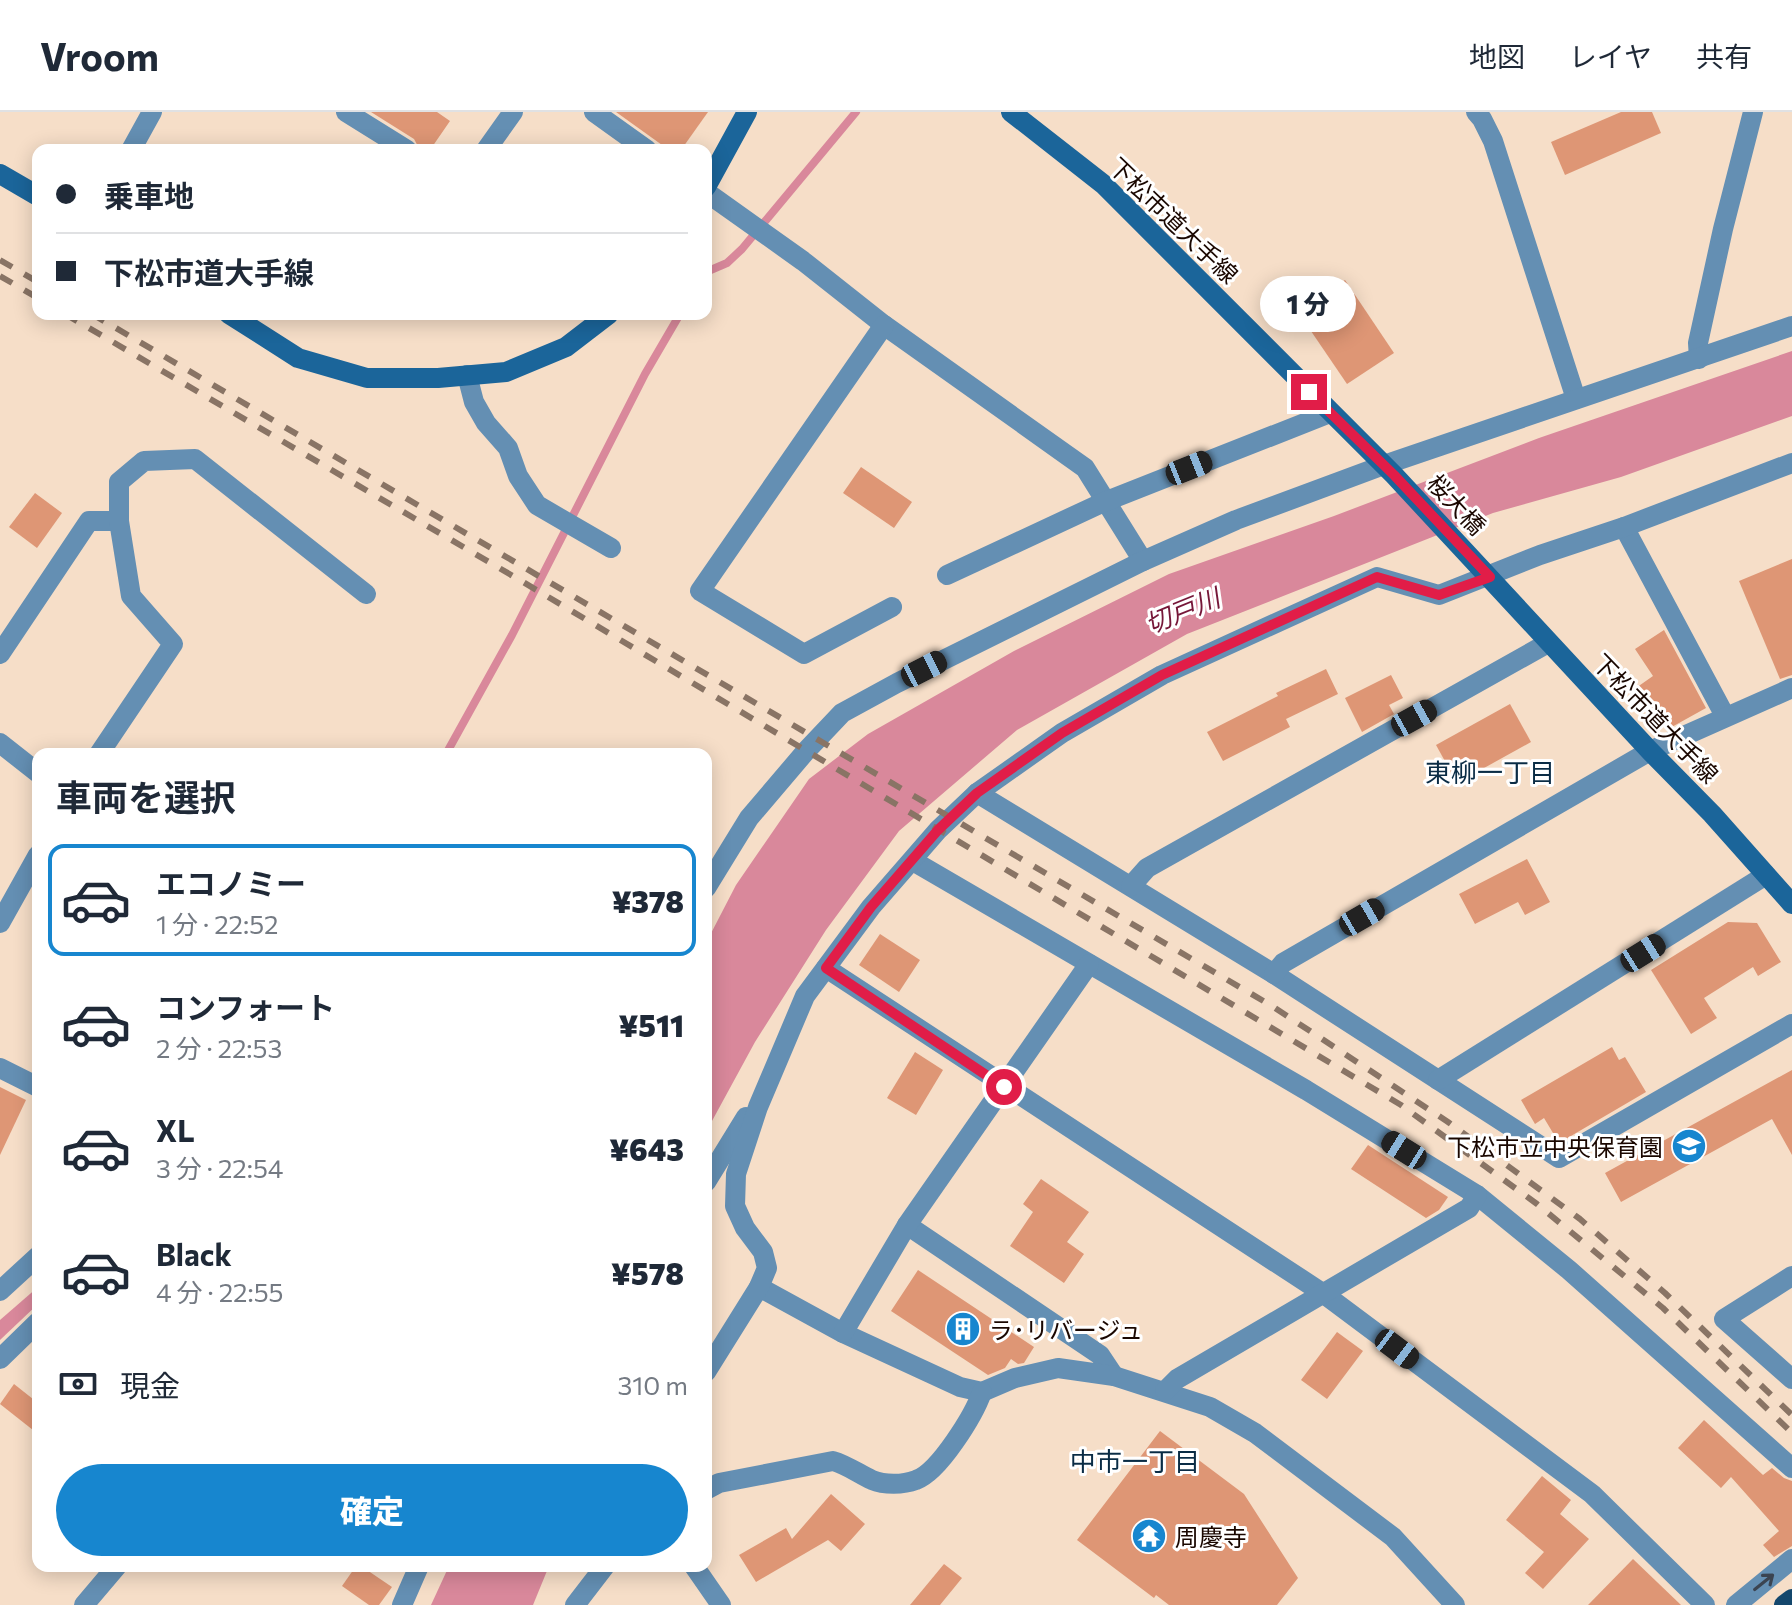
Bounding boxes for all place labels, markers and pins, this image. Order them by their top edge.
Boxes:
school or university icon: 下松市立中央保育園 [1670,1127,1708,1165]
place label: 下松市立中央保育園 [1447,1132,1663,1161]
building icon: ラ･リバージュ [944,1310,982,1348]
place label: ラ･リバージュ [989,1315,1143,1344]
temple icon: 周慶寺 [1130,1517,1168,1555]
place label: 周慶寺 [1175,1522,1247,1551]

